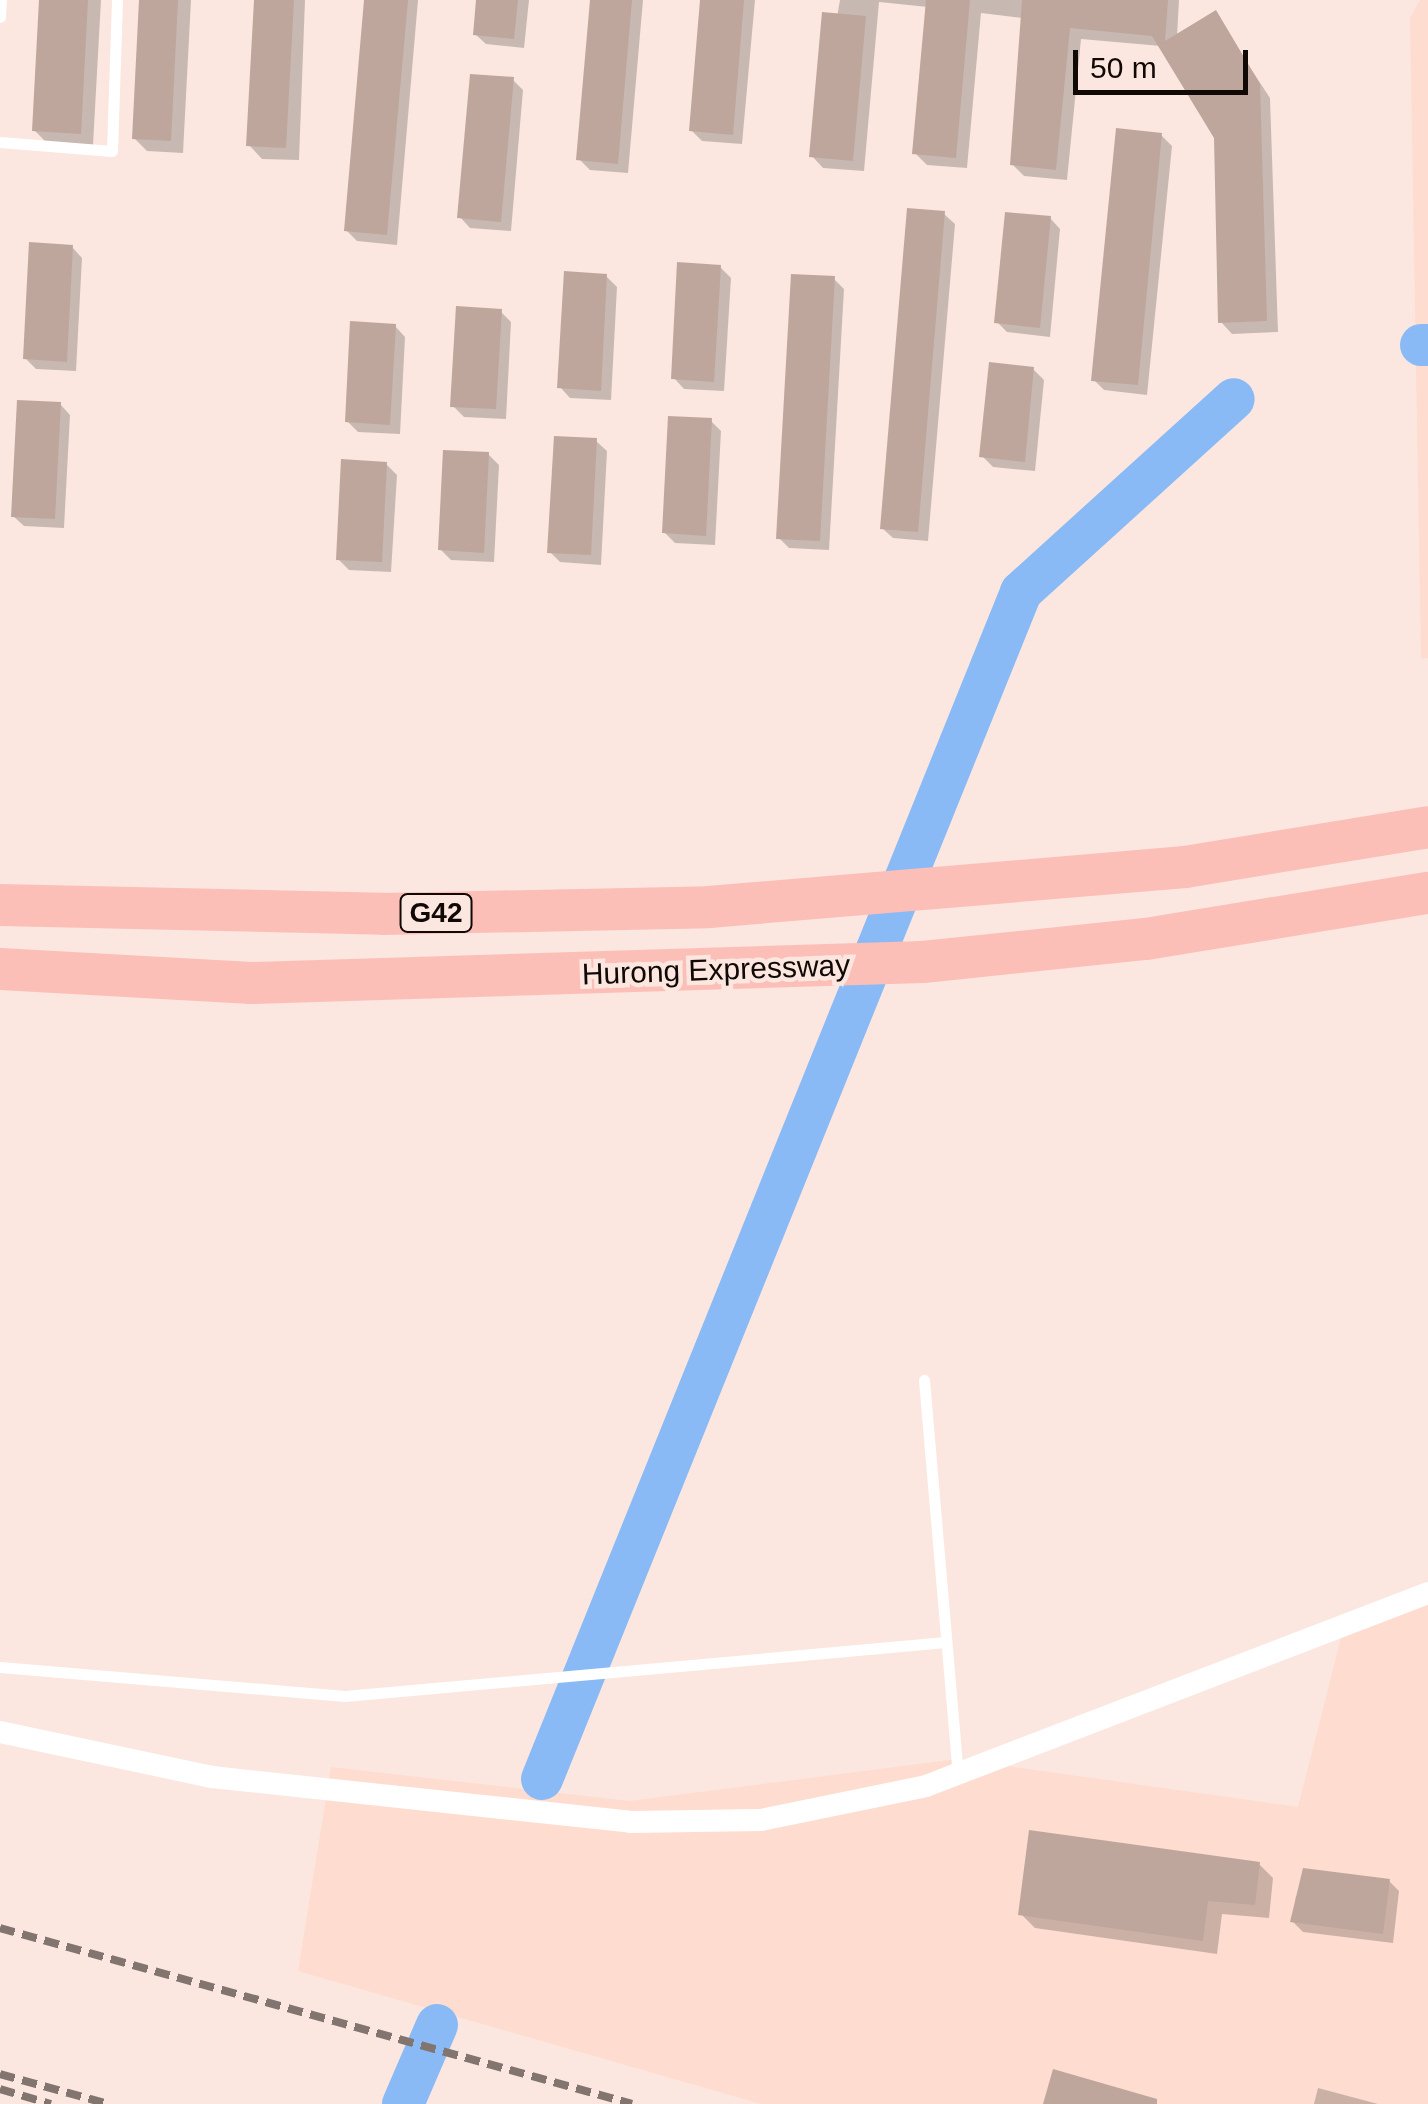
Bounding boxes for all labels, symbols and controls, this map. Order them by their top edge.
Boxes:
scale bar [1078,30,1253,92]
text: 50 m [1090,51,1157,84]
road number: G42 [398,890,474,936]
street label: Hurong Expressway [581,947,851,993]

